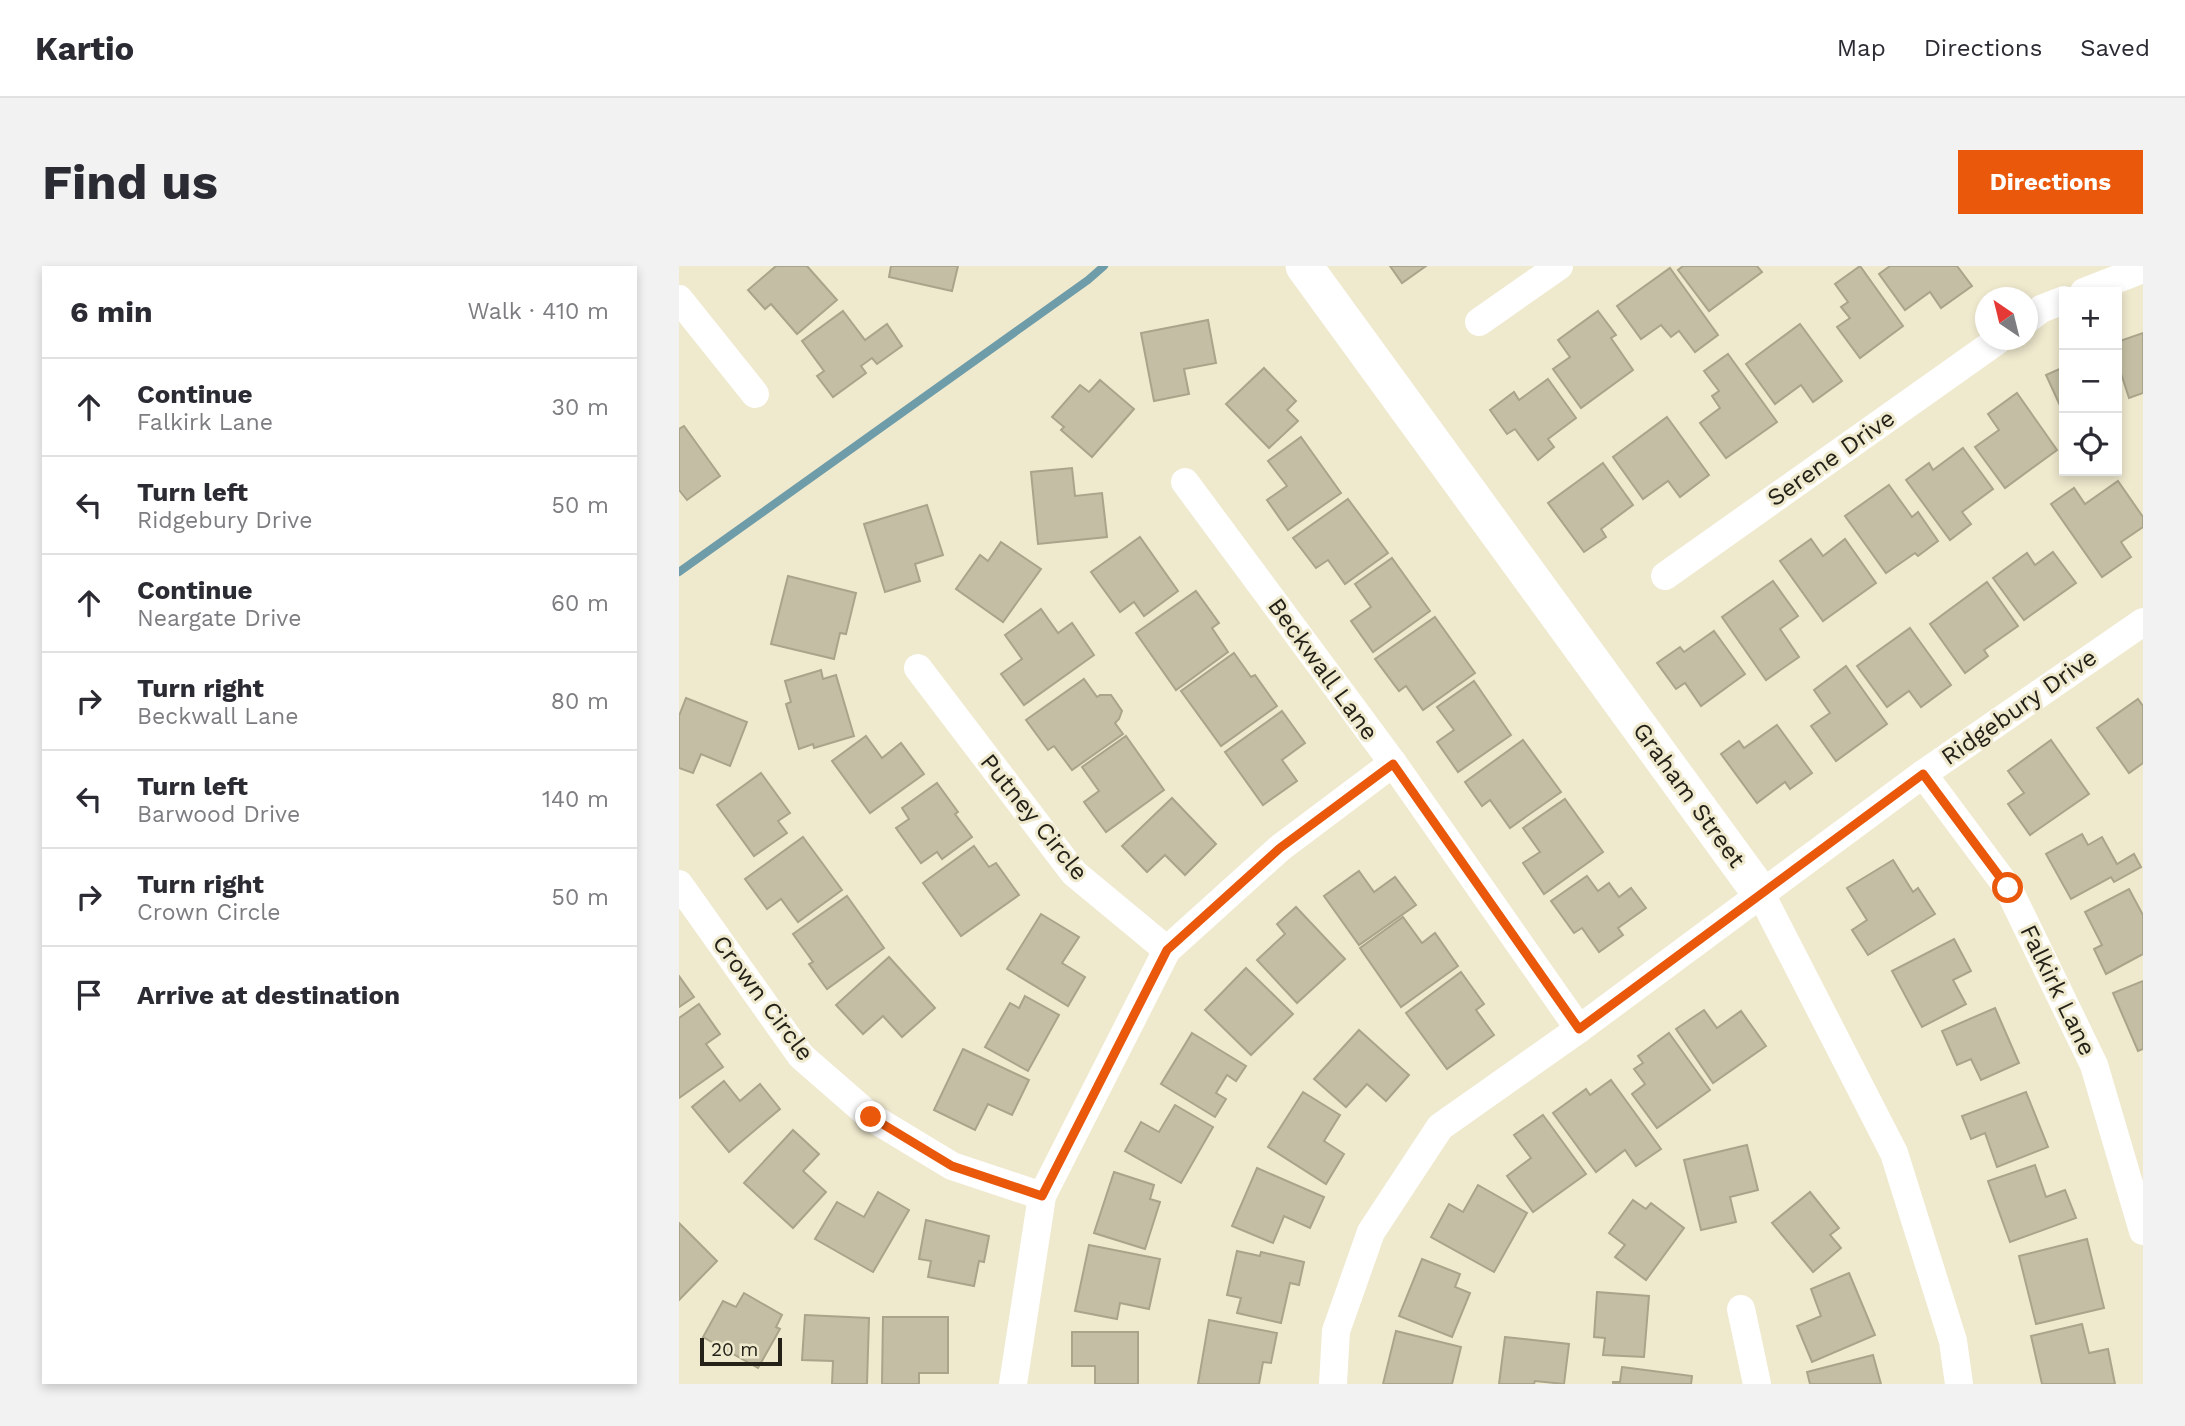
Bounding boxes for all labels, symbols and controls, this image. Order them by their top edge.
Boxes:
text: Kartio [35,29,134,68]
text: Map [1837,34,1886,62]
text: Directions [1924,34,2042,62]
text: Saved [2080,34,2150,62]
button: Directions [1958,150,2143,214]
text: Find us [42,153,218,211]
north arrow [1975,287,2038,350]
map controls [2059,287,2122,476]
button: + [2059,287,2122,350]
text: 6 min [70,294,153,329]
text: Walk · 410 m [468,298,609,325]
button: − [2059,350,2122,413]
text: Continue [137,379,253,409]
icon: ahead [70,388,108,426]
text: 30 m [552,394,609,421]
street label: Serene Drive [1762,404,1900,512]
text: Falkirk Lane [137,409,273,436]
button: locate [2059,413,2122,476]
text: Turn left [137,477,248,507]
icon: left [70,486,108,524]
text: 50 m [552,492,609,519]
text: Ridgebury Drive [137,507,313,534]
text: Continue [137,575,253,605]
icon: ahead [70,584,108,622]
text: 60 m [551,590,609,617]
street label: Beckwall Lane [1262,593,1384,745]
text: Neargate Drive [137,605,302,632]
street label: Ridgebury Drive [1936,643,2102,771]
text: Turn right [137,673,264,703]
icon: right [70,682,108,720]
text: 80 m [551,688,609,715]
text: Beckwall Lane [137,703,299,730]
street label: Graham Street [1627,717,1751,873]
street label: Putney Circle [975,748,1093,886]
text: Turn left [137,771,248,801]
icon: left [70,780,108,818]
text: 140 m [542,786,609,813]
text: Barwood Drive [137,801,300,828]
text: Turn right [137,869,264,899]
route start [1992,872,2023,903]
icon: right [70,878,108,916]
text: 50 m [552,884,609,911]
text: Crown Circle [137,899,281,926]
street label: Falkirk Lane [2014,920,2102,1060]
street label: Crown Circle [707,930,819,1066]
icon: arrive [70,976,108,1014]
text: Arrive at destination [137,980,400,1010]
route end [855,1101,886,1132]
scale bar [700,1335,782,1367]
text: 20 m [711,1338,758,1361]

